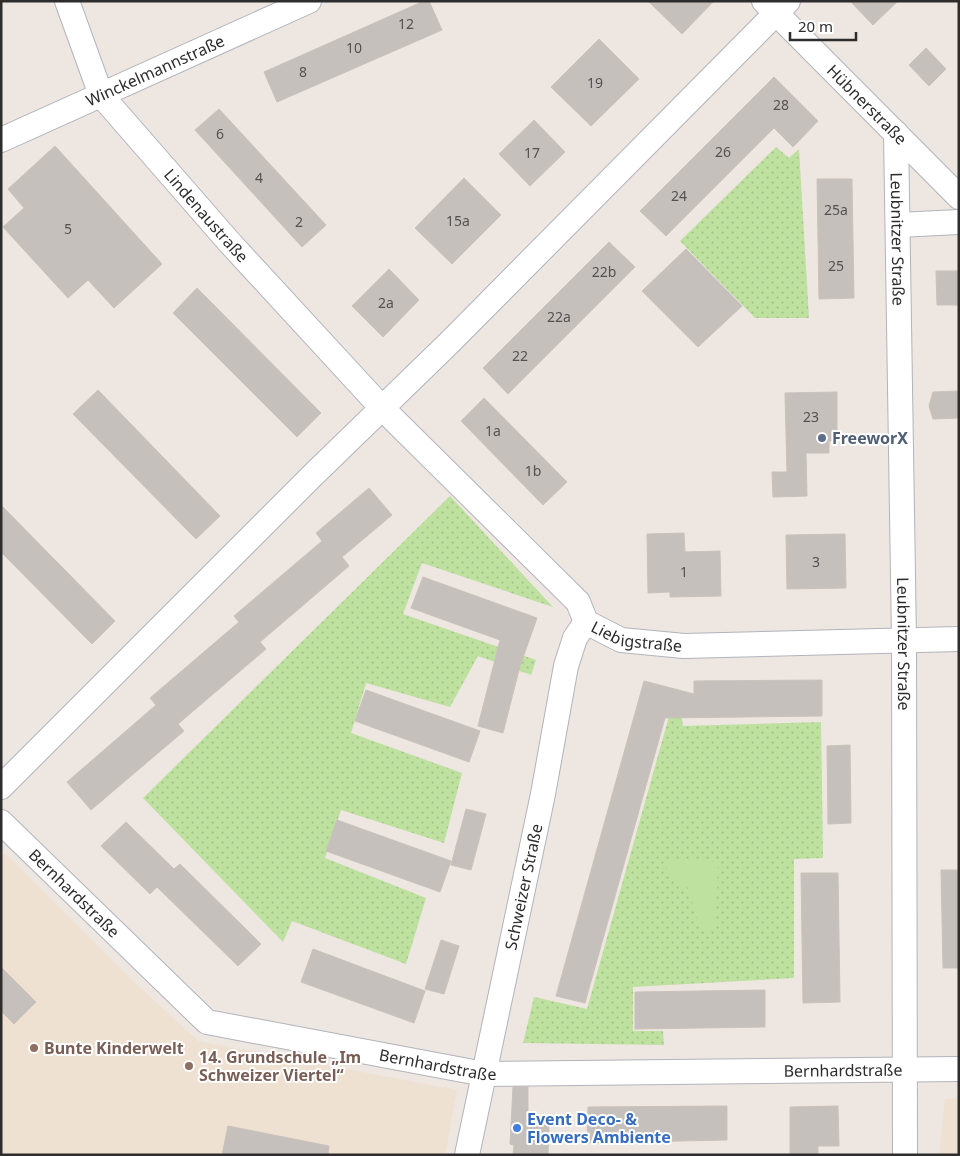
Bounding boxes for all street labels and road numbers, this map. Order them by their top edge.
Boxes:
street label: Winckelmannstraße [82,30,228,111]
street label: Hübnerstraße [822,60,912,149]
street label: Lindenaustraße [159,164,253,267]
street label: Leubnitzer Straße [886,172,910,306]
street label: Leubnitzer Straße [892,577,915,711]
street label: Liebigstraße [588,616,683,657]
street label: Schweizer Straße [499,822,547,952]
street label: Bernhardstraße [24,844,124,942]
street label: Bernhardstraße [377,1044,497,1085]
street label: Bernhardstraße [783,1059,903,1082]

